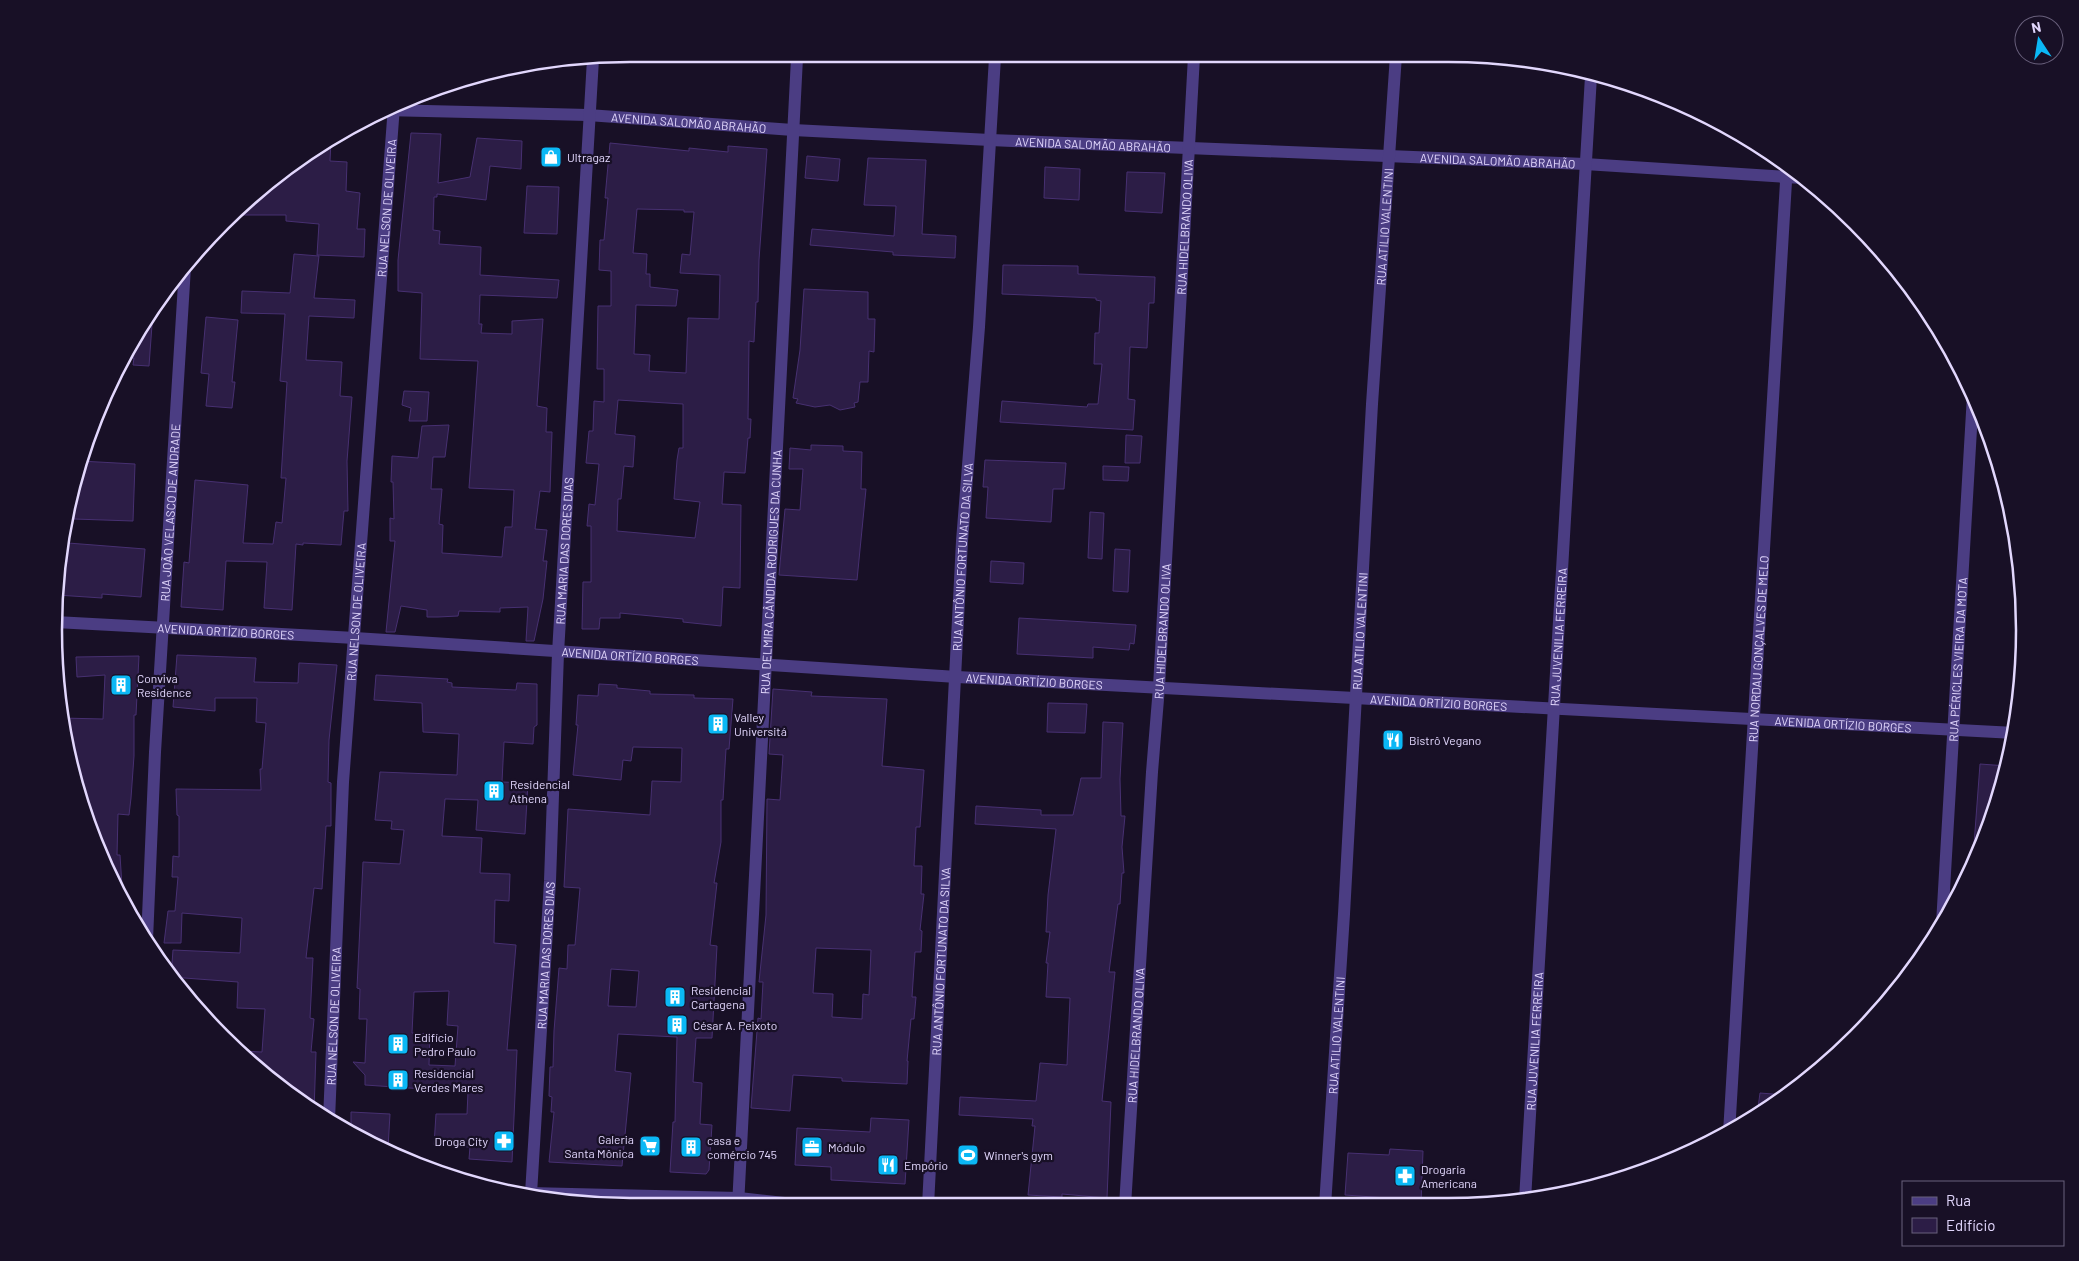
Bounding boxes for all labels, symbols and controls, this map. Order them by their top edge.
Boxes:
north arrow [2014,15,2064,65]
text: N [2030,18,2043,36]
street label: AVENIDA SALOMÃO ABRAHÃO [611,110,767,135]
street label: AVENIDA SALOMÃO ABRAHÃO [1015,134,1171,154]
street label: RUA NELSON DE OLIVEIRA [374,138,399,278]
shop icon: Ultragaz [539,145,563,169]
place label: Ultragaz [567,150,610,164]
street label: AVENIDA SALOMÃO ABRAHÃO [1420,150,1576,171]
street label: RUA HIDELBRANDO OLIVA [1174,159,1195,295]
street label: RUA ATILIO VALENTINI [1373,168,1395,286]
street label: RUA JOÃO VELASCO DE ANDRADE [157,423,182,602]
street label: RUA DELMIRA CÂNDIDA RODRIGUES DA CUNHA [757,449,784,695]
street label: RUA ANTÔNIO FORTUNATO DA SILVA [949,462,975,651]
street label: RUA MARIA DAS DORES DIAS [553,477,575,625]
street label: RUA NELSON DE OLIVEIRA [344,542,368,681]
street label: RUA NORDAU GONÇALVES DE MELO [1745,555,1771,743]
street label: RUA HIDELBRANDO OLIVA [1151,563,1173,700]
street label: RUA JUVENILIA FERREIRA [1547,567,1569,707]
street label: RUA ATILIO VALENTINI [1349,572,1370,690]
street label: RUA PÉRICLES VIEIRA DA MOTA [1946,577,1969,742]
street label: AVENIDA ORTÍZIO BORGES [157,620,295,642]
street label: AVENIDA ORTÍZIO BORGES [561,644,699,667]
street label: AVENIDA ORTÍZIO BORGES [965,670,1103,692]
place label: Conviva Residence [137,671,191,699]
building icon: Conviva Residence [109,673,133,697]
street label: AVENIDA ORTÍZIO BORGES [1370,692,1508,713]
place label: Valley Universitá [734,710,787,738]
building icon: Valley Universitá [706,712,730,736]
street label: AVENIDA ORTÍZIO BORGES [1774,713,1912,735]
restaurant icon: Bistrô Vegano [1381,728,1405,752]
place label: Bistrô Vegano [1409,733,1481,747]
place label: Residencial Athena [510,777,570,805]
building icon: Residencial Athena [482,779,506,803]
street label: RUA ANTÔNIO FORTUNATO DA SILVA [929,867,952,1056]
street label: RUA MARIA DAS DORES DIAS [534,881,557,1030]
street label: RUA NELSON DE OLIVEIRA [323,947,343,1086]
street label: RUA HIDELBRANDO OLIVA [1124,967,1147,1104]
street label: RUA JUVENILIA FERREIRA [1523,972,1545,1111]
street label: RUA ATILIO VALENTINI [1325,976,1347,1095]
place label: Residencial Cartagena [691,983,751,1011]
building icon: Residencial Cartagena [663,985,687,1009]
building icon: César A. Peixoto [665,1013,689,1037]
place label: César A. Peixoto [693,1018,777,1032]
place label: Edifício Pedro Paulo [414,1030,476,1058]
building icon: Edifício Pedro Paulo [386,1032,410,1056]
place label: Residencial Verdes Mares [414,1066,484,1094]
building icon: Residencial Verdes Mares [386,1068,410,1092]
pharmacy icon: Droga City [492,1129,516,1153]
place label: Galeria Santa Mônica [565,1132,634,1160]
place label: casa e comércio 745 [707,1133,777,1161]
place label: Droga City [435,1134,488,1148]
supermarket icon: Galeria Santa Mônica [638,1134,662,1158]
building icon: casa e comércio 745 [679,1135,703,1159]
office icon: Módulo [800,1135,824,1159]
place label: Módulo [828,1140,865,1154]
sports icon: Winner's gym [956,1143,980,1167]
place label: Winner's gym [984,1148,1053,1162]
restaurant icon: Empório [876,1153,900,1177]
place label: Empório [904,1158,948,1172]
place label: Drogaria Americana [1421,1162,1477,1190]
pharmacy icon: Drogaria Americana [1393,1164,1417,1188]
legend [1902,1181,2064,1246]
text: Rua [1946,1191,1971,1209]
text: Edifício [1946,1216,1995,1234]

